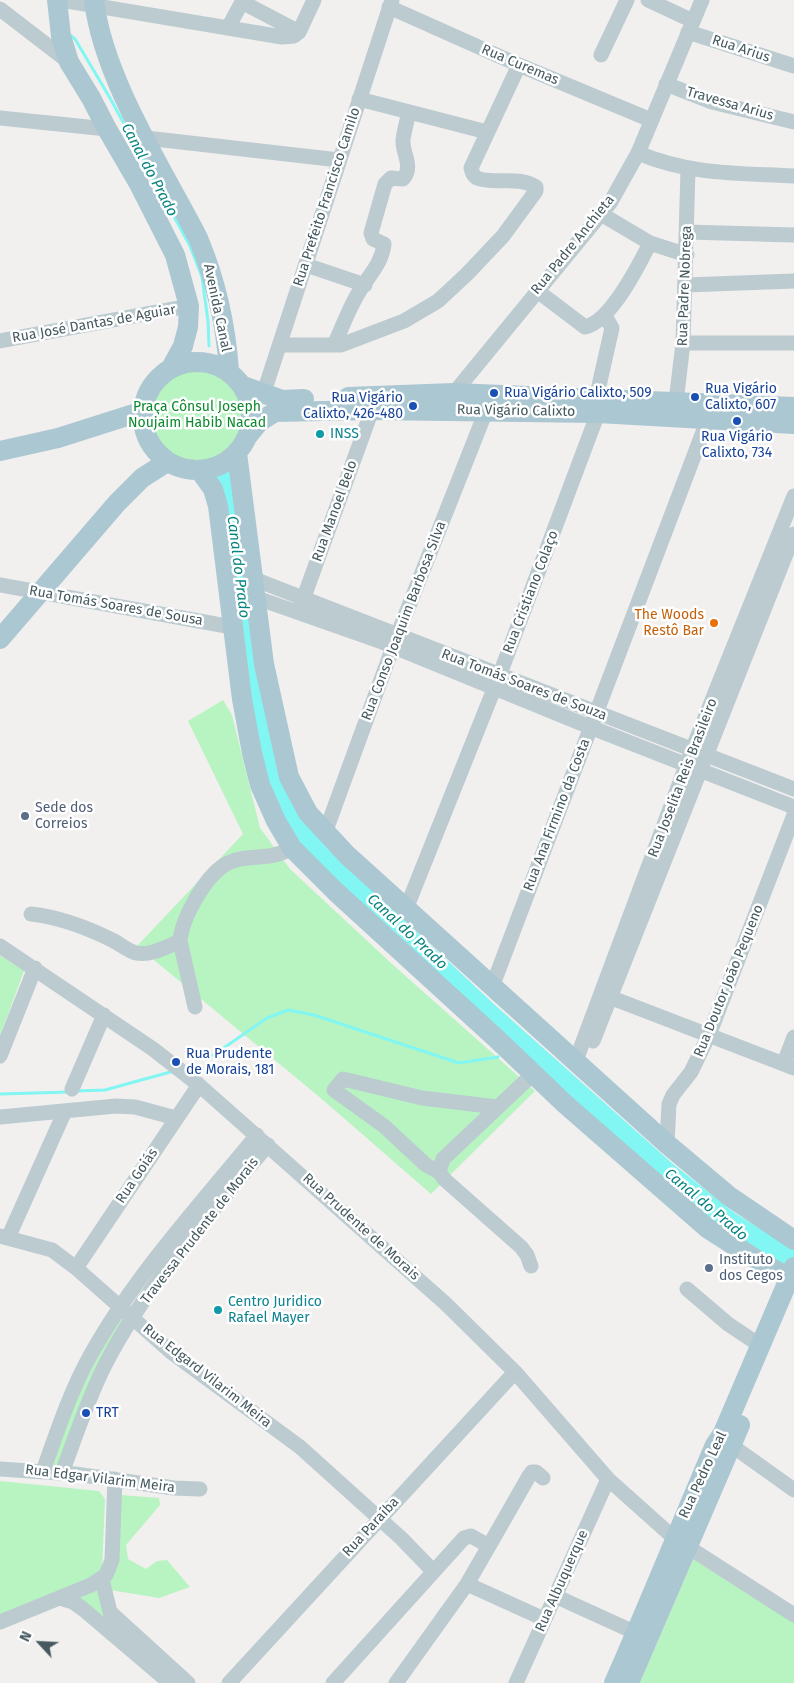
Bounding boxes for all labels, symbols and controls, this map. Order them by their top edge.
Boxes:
street label: Rua Arius [710,32,772,66]
street label: Rua Curemas [479,41,561,89]
street label: Travessa Arius [685,84,775,124]
street label: Rua Prefeito Francisco Camilo [290,105,364,289]
water label: Canal do Prado [117,120,181,220]
street label: Rua Padre Anchieta [528,192,618,298]
street label: Rua Padre Nobrega [674,225,696,347]
street label: Avenida Canal [199,263,235,353]
street label: Rua José Dantas de Aguiar [11,301,177,347]
place label: Rua Vigário Calixto, 607 [705,381,777,414]
place label: Rua Vigário Calixto, 509 [504,385,652,401]
marker: Rua Vigário Calixto, 509 [488,387,500,399]
place label: Rua Vigário Calixto, 426-480 [303,390,403,422]
marker: Rua Vigário Calixto, 607 [689,391,701,403]
park label: Praça Cônsul Joseph Noujaim Habib Nacad [128,399,266,432]
marker: Rua Vigário Calixto, 426-480 [407,400,419,412]
street label: Rua Vigário Calixto [457,402,575,420]
marker: Rua Vigário Calixto, 734 [731,415,743,427]
place label: INSS [330,426,359,442]
marker: INSS [314,428,326,440]
place label: Rua Vigário Calixto, 734 [701,429,773,462]
street label: Rua Manoel Belo [309,458,361,564]
water label: Canal do Prado [223,515,253,619]
street label: Rua Conso Joaquim Barbosa Silva [358,519,450,723]
street label: Rua Cristiano Colaço [500,528,562,656]
street label: Rua Tomás Soares de Sousa [28,582,204,630]
place label: The Woods Restô Bar [635,607,704,640]
marker: The Woods Restô Bar [708,617,720,629]
street label: Rua Tomás Soares de Souza [439,646,609,724]
street label: Rua Joselita Reis Brasileiro [645,696,721,860]
street label: Rua Ana Firmino da Costa [520,736,594,894]
place label: Sede dos Correios [35,800,93,832]
marker: Sede dos Correios [19,810,31,822]
water label: Canal do Prado [363,890,451,974]
street label: Rua Doutor João Pequeno [691,902,767,1060]
place label: Rua Prudente de Morais, 181 [186,1046,274,1078]
marker: Rua Prudente de Morais, 181 [170,1056,182,1068]
street label: Rua Goiás [112,1145,162,1207]
street label: Travessa Prudente de Morais [138,1154,262,1308]
water label: Canal do Prado [661,1165,751,1245]
street label: Rua Prudente de Morais [299,1170,423,1284]
place label: Instituto dos Cegos [719,1252,783,1284]
marker: Instituto dos Cegos [703,1262,715,1274]
place label: Centro Juridico Rafael Mayer [228,1294,322,1326]
marker: Centro Juridico Rafael Mayer [212,1304,224,1316]
street label: Rua Edgard Vilarim Meira [139,1321,275,1431]
place label: TRT [96,1405,119,1421]
marker: TRT [80,1407,92,1419]
street label: Rua Pedro Leal [675,1429,731,1521]
street label: Rua Edgar Vilarim Meira [24,1461,176,1497]
street label: Rua Paraíba [339,1494,403,1560]
street label: Rua Albuquerque [532,1527,592,1635]
north arrow [15,1618,65,1668]
text: N [16,1629,36,1644]

